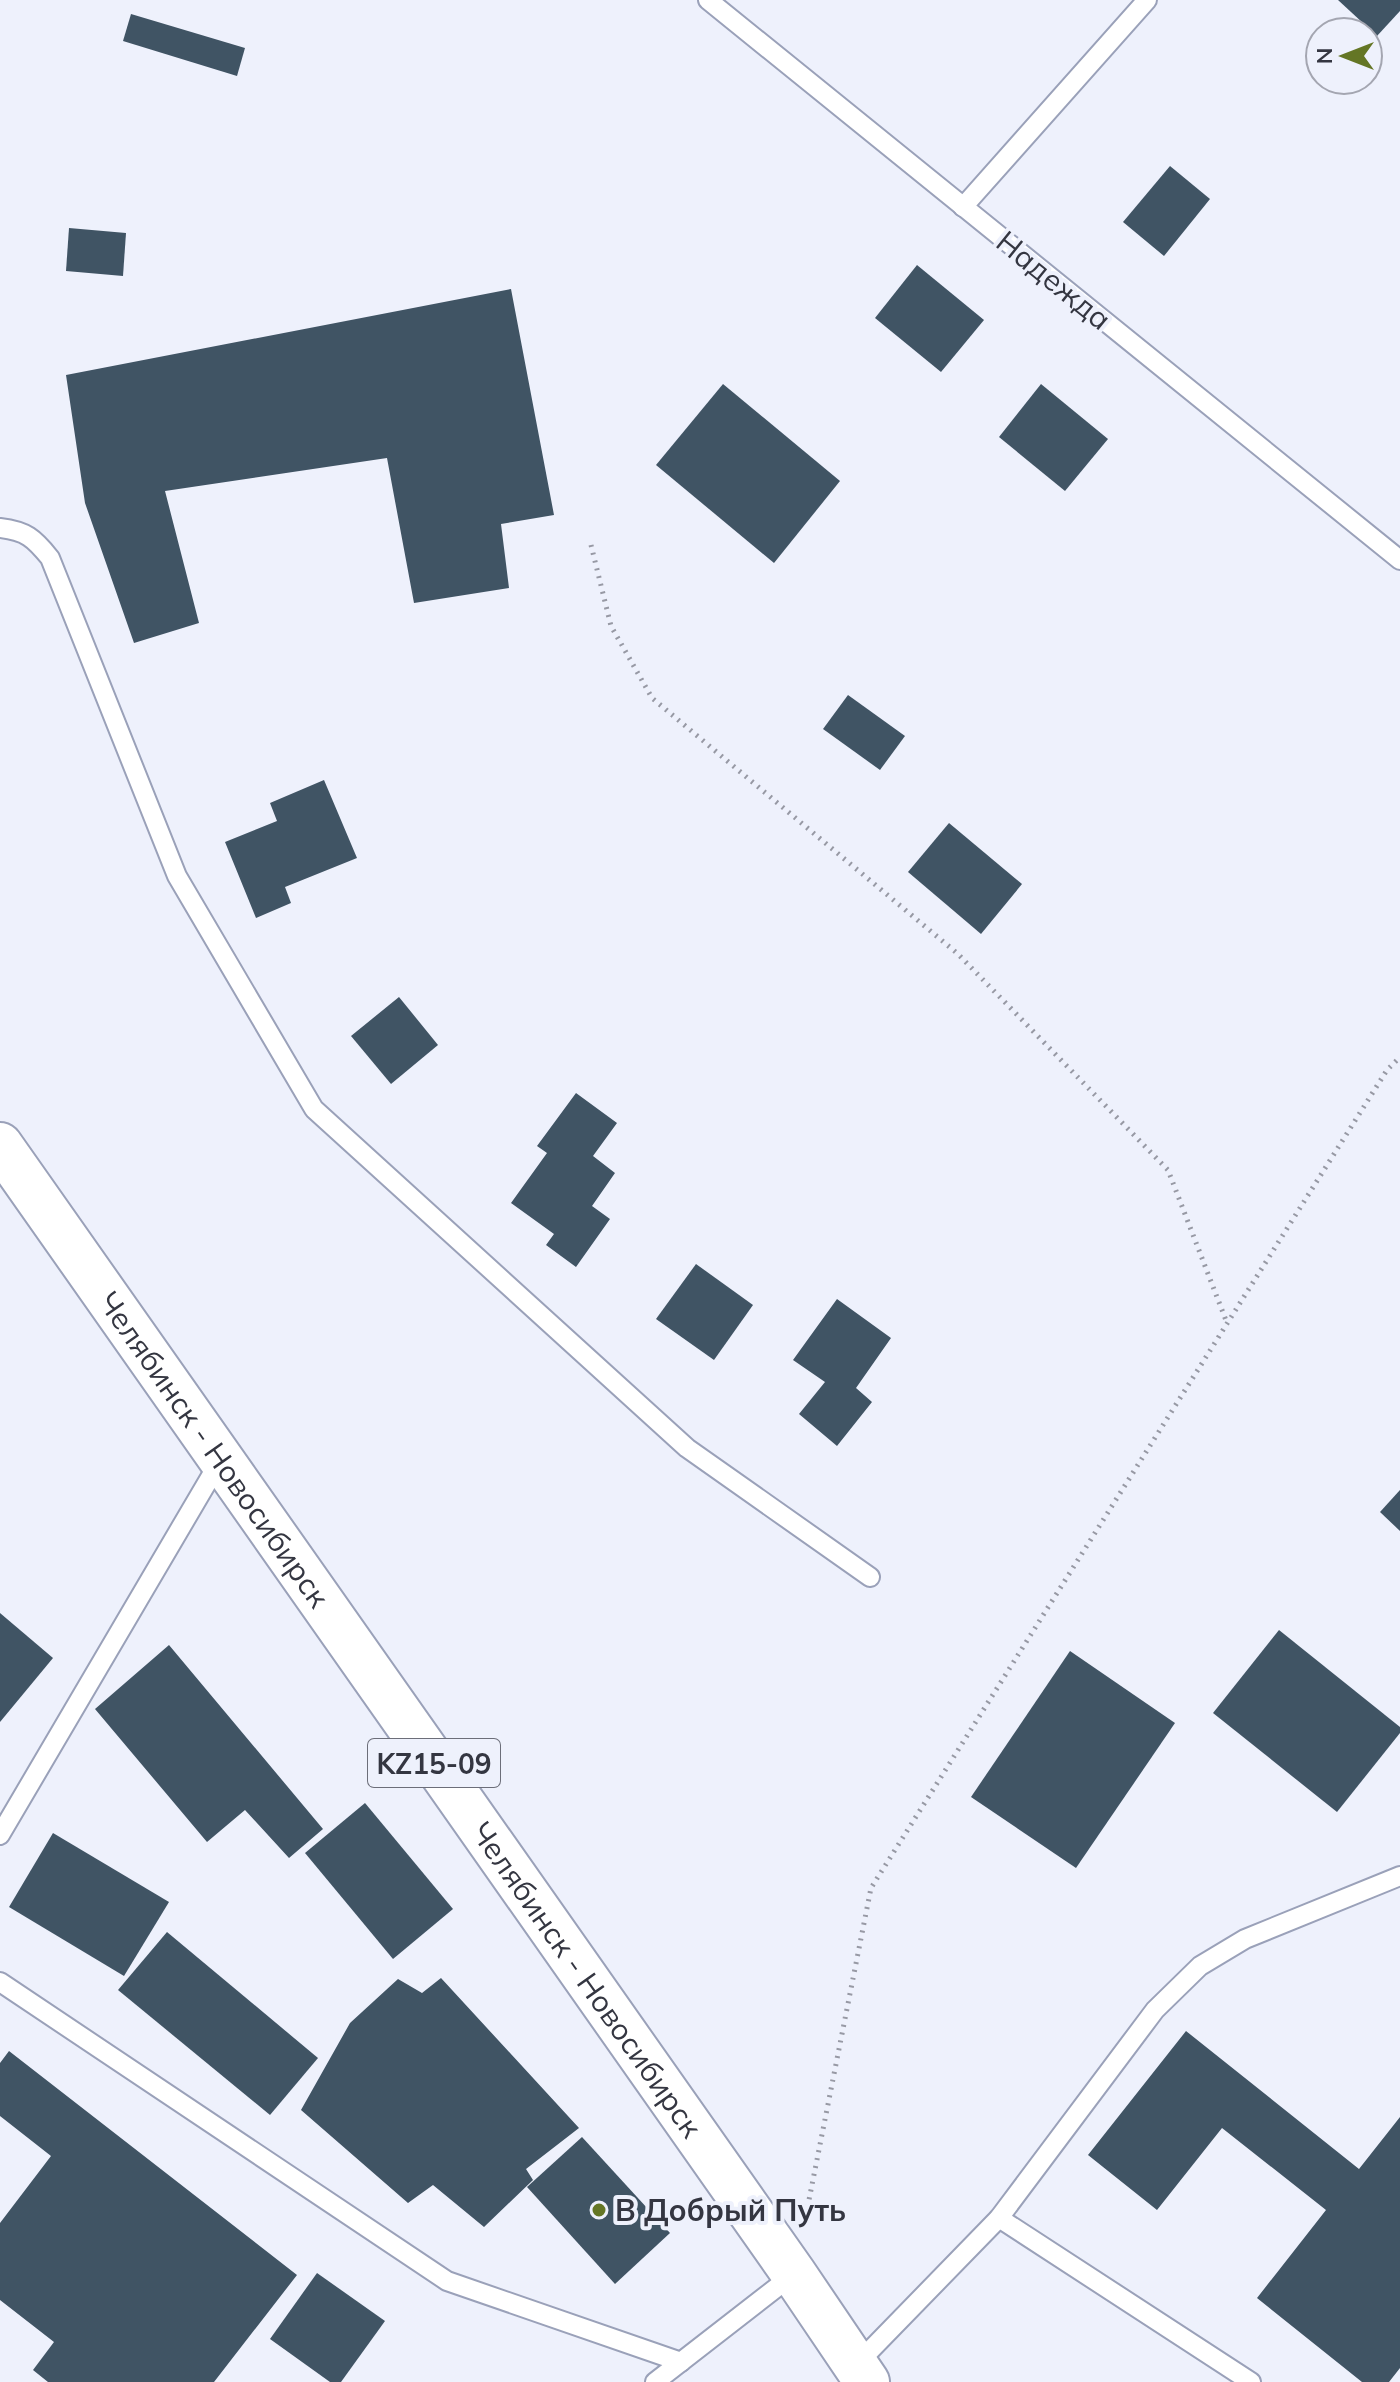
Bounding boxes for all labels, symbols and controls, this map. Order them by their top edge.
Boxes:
north arrow [1304,16,1384,96]
text: N [1310,48,1338,64]
street label: Надежда [989,222,1119,338]
street label: Челябинск - Новосибирск [90,1284,339,1615]
road number: KZ15-09 [368,1739,500,1787]
street label: Челябинск - Новосибирск [463,1814,711,2145]
place label: В Добрый Путь [615,2191,846,2229]
marker: В Добрый Путь [590,2201,608,2219]

